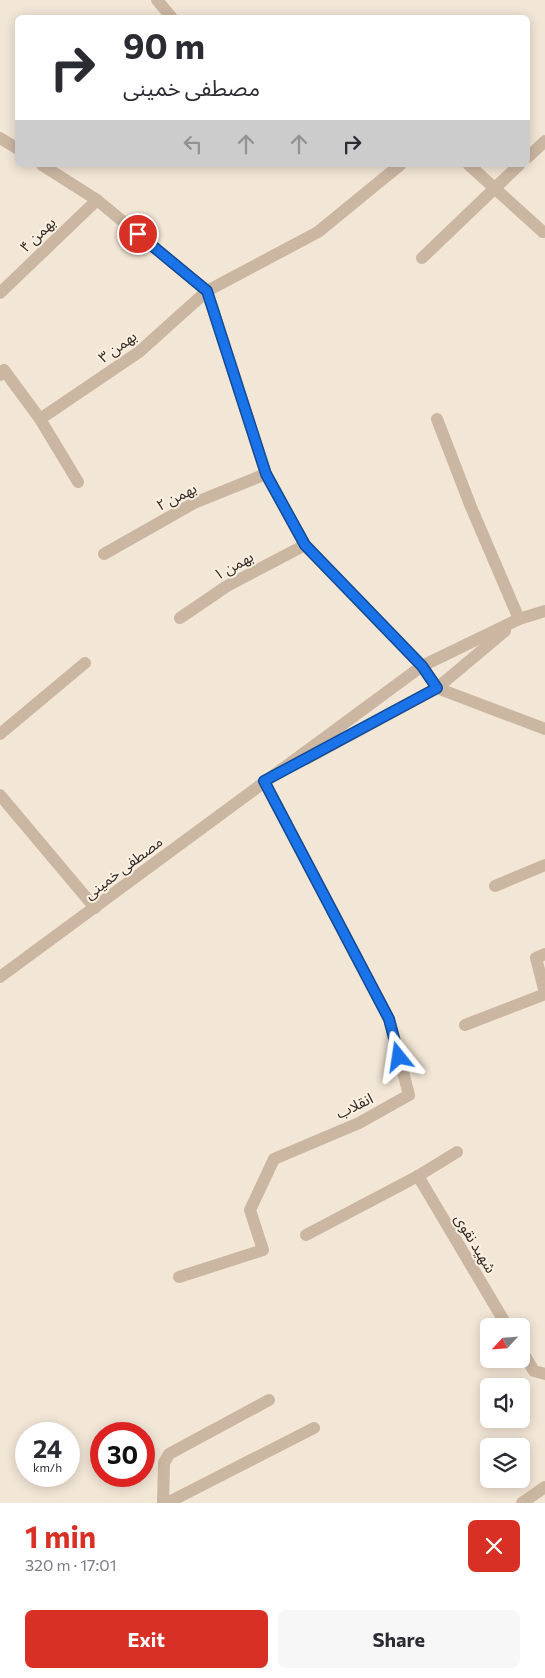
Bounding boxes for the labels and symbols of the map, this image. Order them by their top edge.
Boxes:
street label: بهمن ۴ [15,213,59,256]
pin [117,213,159,255]
street label: بهمن ۳ [94,326,140,367]
street label: بهمن ۲ [153,478,200,515]
street label: بهمن ۱ [210,547,257,584]
street label: مصطفی خمینی [80,832,166,903]
position arrow [372,1030,424,1082]
street label: انقلاب [333,1088,376,1122]
street label: شهید نقوی [450,1210,501,1277]
north arrow [480,1318,530,1368]
speed limit sign: 30 [90,1422,155,1487]

